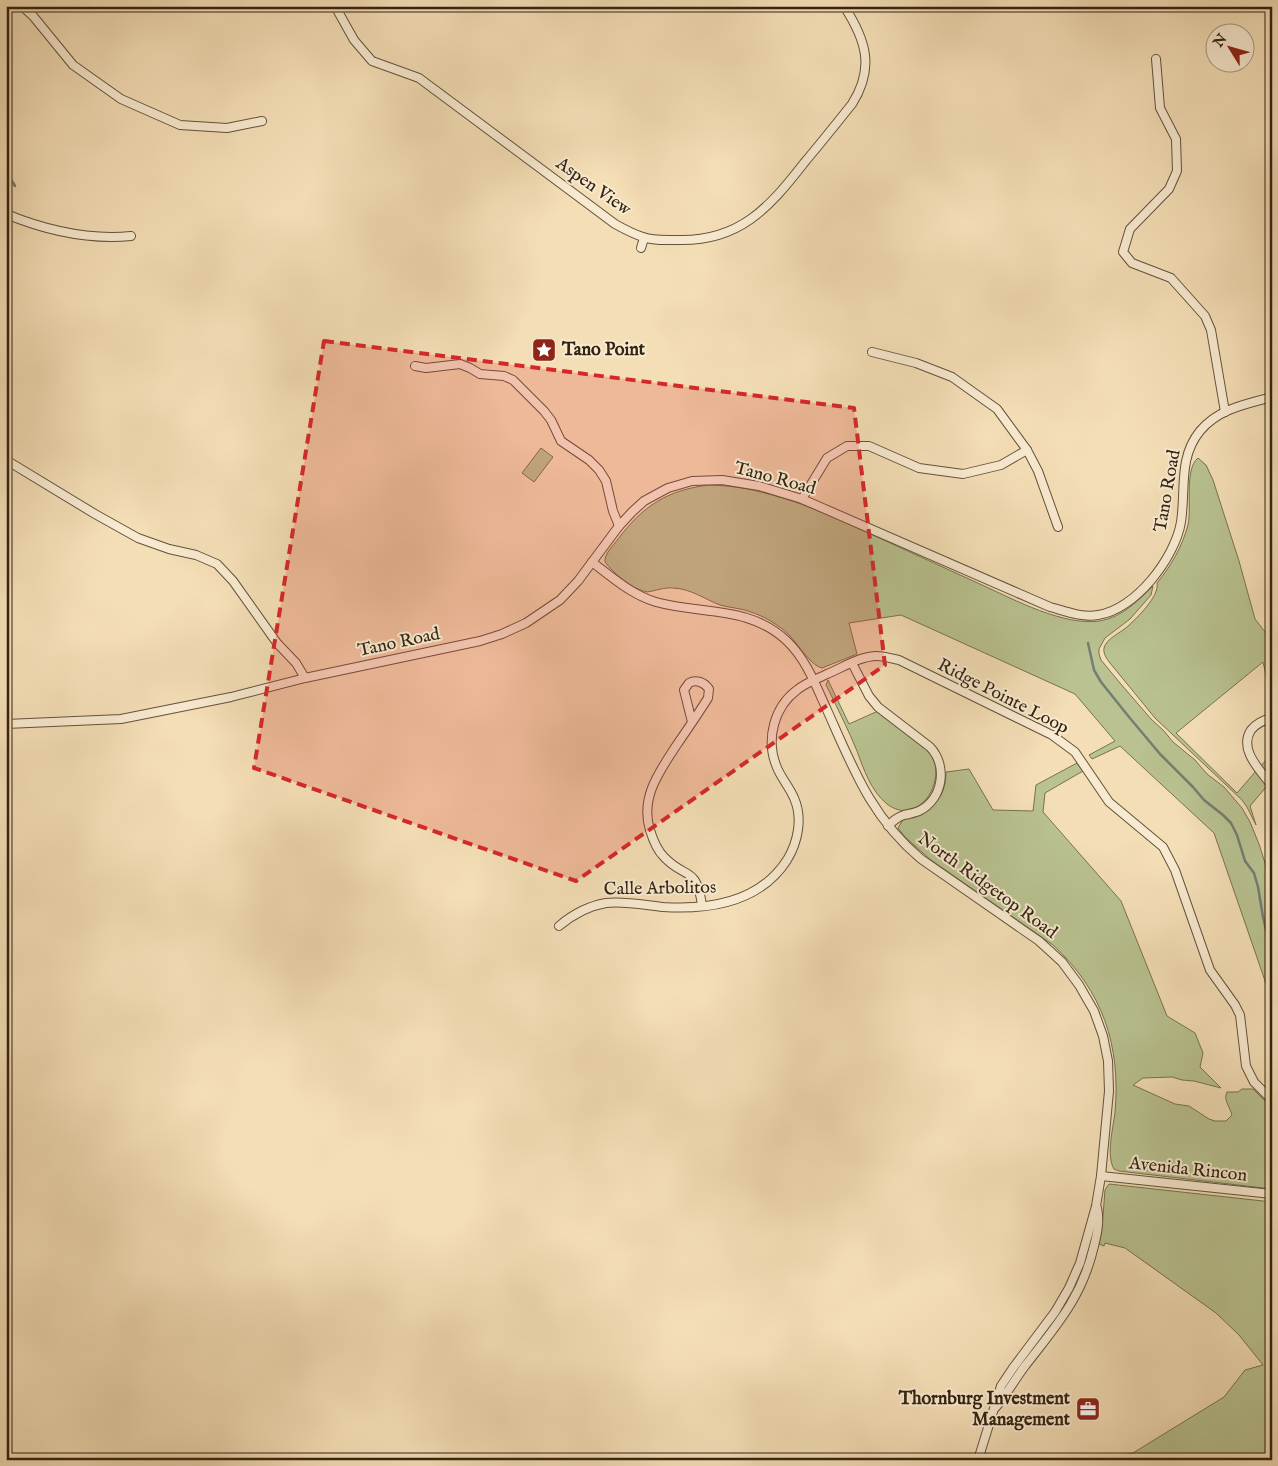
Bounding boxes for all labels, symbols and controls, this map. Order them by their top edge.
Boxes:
north arrow [1206,22,1256,72]
text: N [1209,31,1231,52]
street label: Aspen View [550,152,636,222]
place icon: Tano Point [531,337,557,363]
place label: Tano Point [561,339,646,362]
street label: Tano Road [1149,448,1187,534]
street label: Tano Road [732,457,819,501]
street label: Tano Road [356,623,443,663]
street label: Ridge Pointe Loop [933,654,1073,740]
street label: North Ridgetop Road [913,828,1062,945]
street label: Calle Arbolitos [604,877,716,901]
street label: Avenida Rincon [1127,1152,1249,1188]
place label: Thornburg Investment Management [898,1388,1071,1432]
office icon: Thornburg Investment Management [1075,1396,1101,1422]

